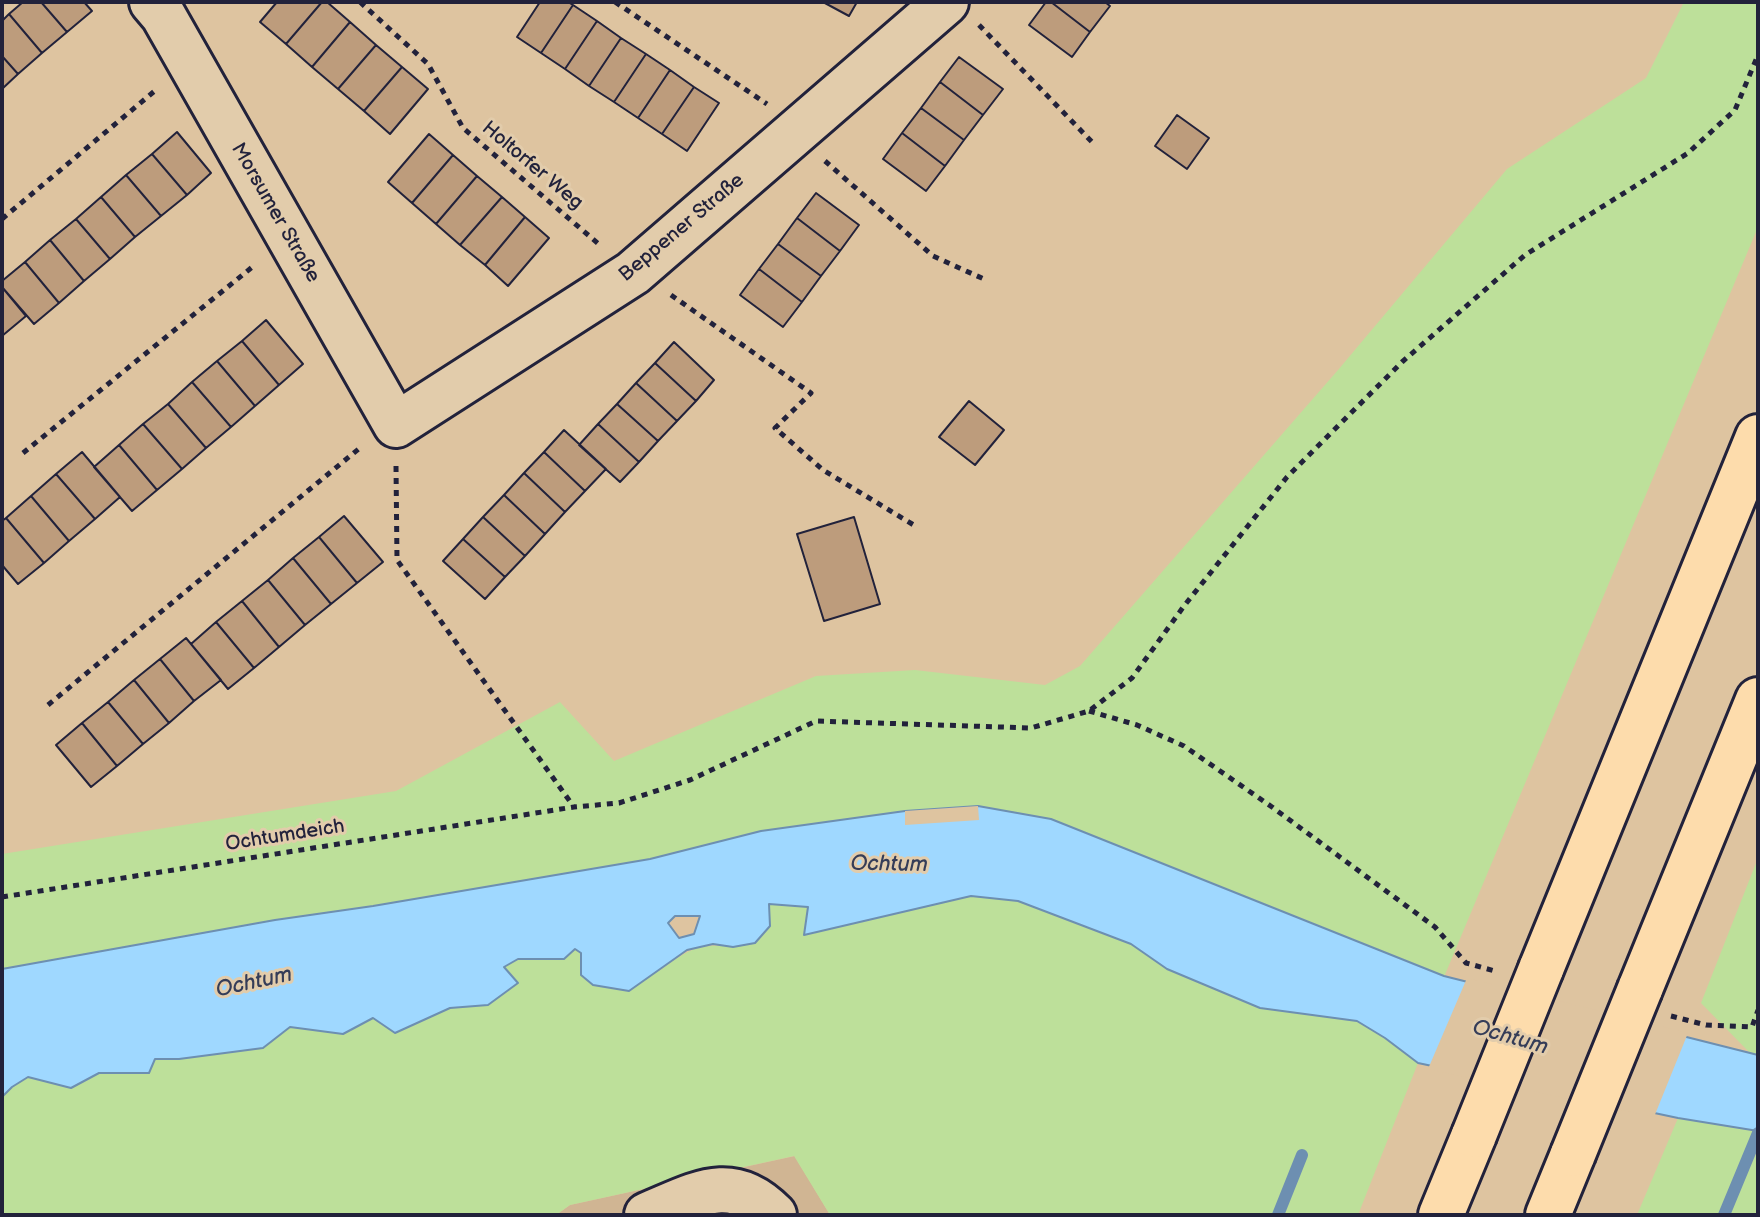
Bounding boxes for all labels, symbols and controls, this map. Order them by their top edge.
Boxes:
street label: Holtorfer Weg [476,117,588,215]
street label: Morsumer Straße [225,139,325,287]
street label: Beppener Straße [615,169,749,287]
street label: Ochtumdeich [224,815,346,857]
water label: Ochtum [850,851,928,879]
water label: Ochtum [213,962,295,1004]
water label: Ochtum [1469,1015,1551,1061]

